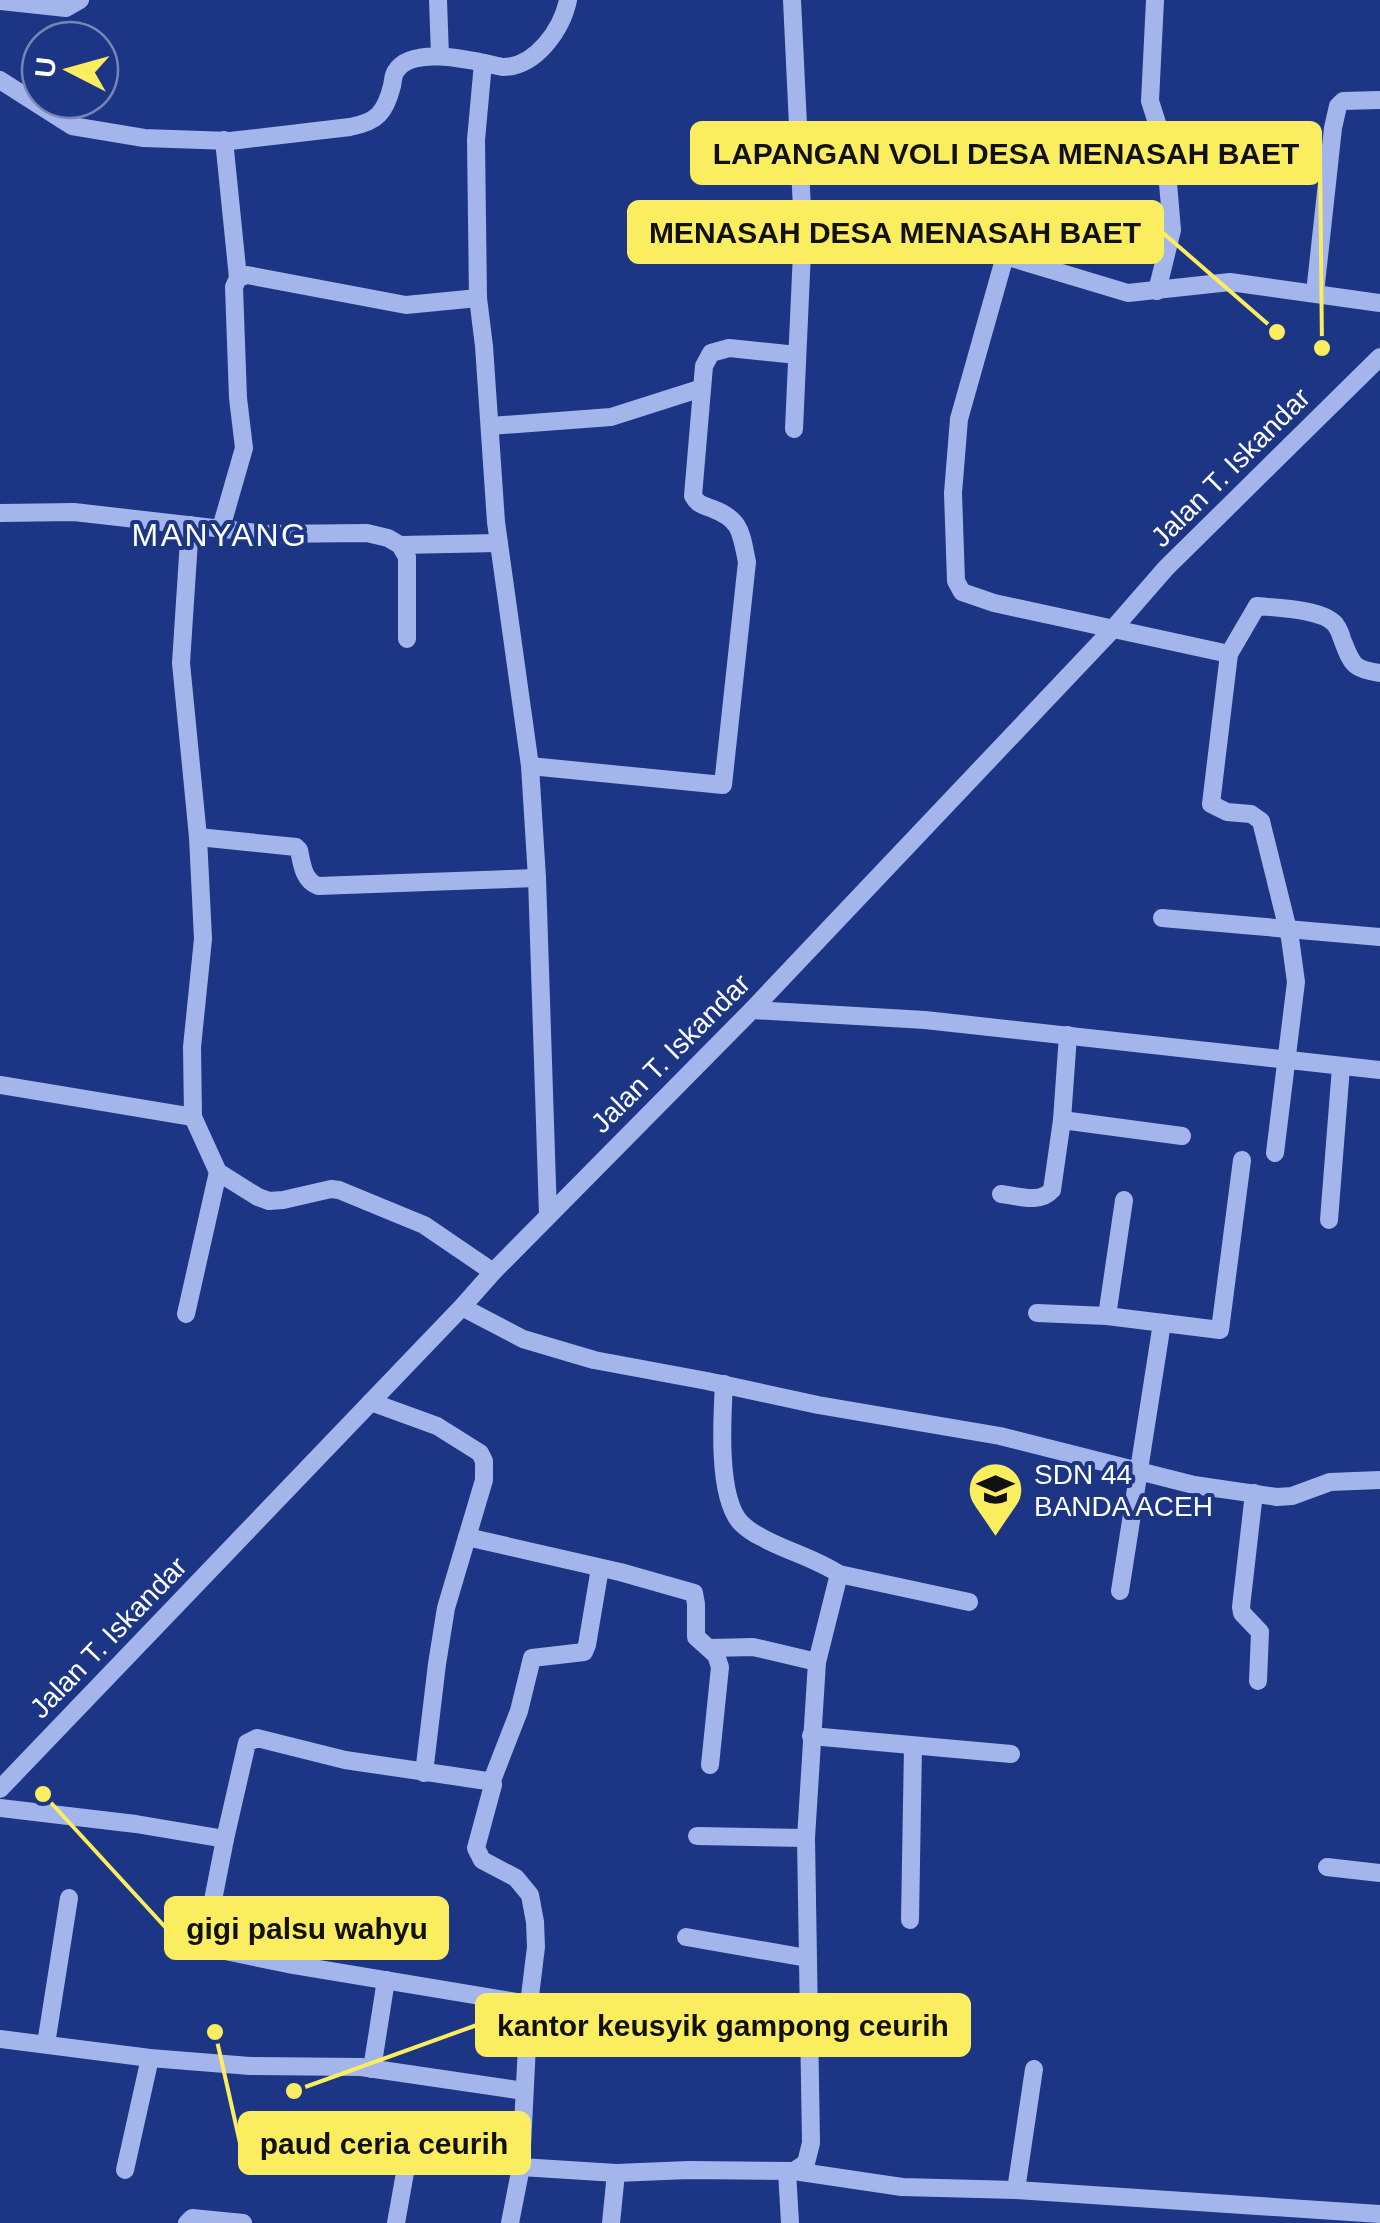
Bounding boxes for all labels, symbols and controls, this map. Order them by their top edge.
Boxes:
north arrow [20,20,120,120]
text: U [29,56,62,79]
callout: LAPANGAN VOLI DESA MENASAH BAET [692,123,1320,183]
text: LAPANGAN VOLI DESA MENASAH BAET [713,137,1299,170]
callout: MENASAH DESA MENASAH BAET [629,202,1162,262]
text: MENASAH DESA MENASAH BAET [649,216,1141,249]
street label: Jalan T. Iskandar [1145,382,1316,553]
district label: MANYANG [132,517,308,553]
street label: Jalan T. Iskandar [585,968,756,1139]
place label: SDN 44 BANDA ACEH [1034,1459,1213,1522]
school or university icon: SDN 44 BANDA ACEH [965,1460,1025,1539]
street label: Jalan T. Iskandar [24,1551,193,1724]
callout: gigi palsu wahyu [166,1898,447,1958]
text: gigi palsu wahyu [186,1912,428,1945]
callout: kantor keusyik gampong ceurih [477,1995,969,2055]
text: kantor keusyik gampong ceurih [497,2009,949,2042]
callout: paud ceria ceurih [240,2113,529,2173]
text: paud ceria ceurih [260,2127,508,2160]

